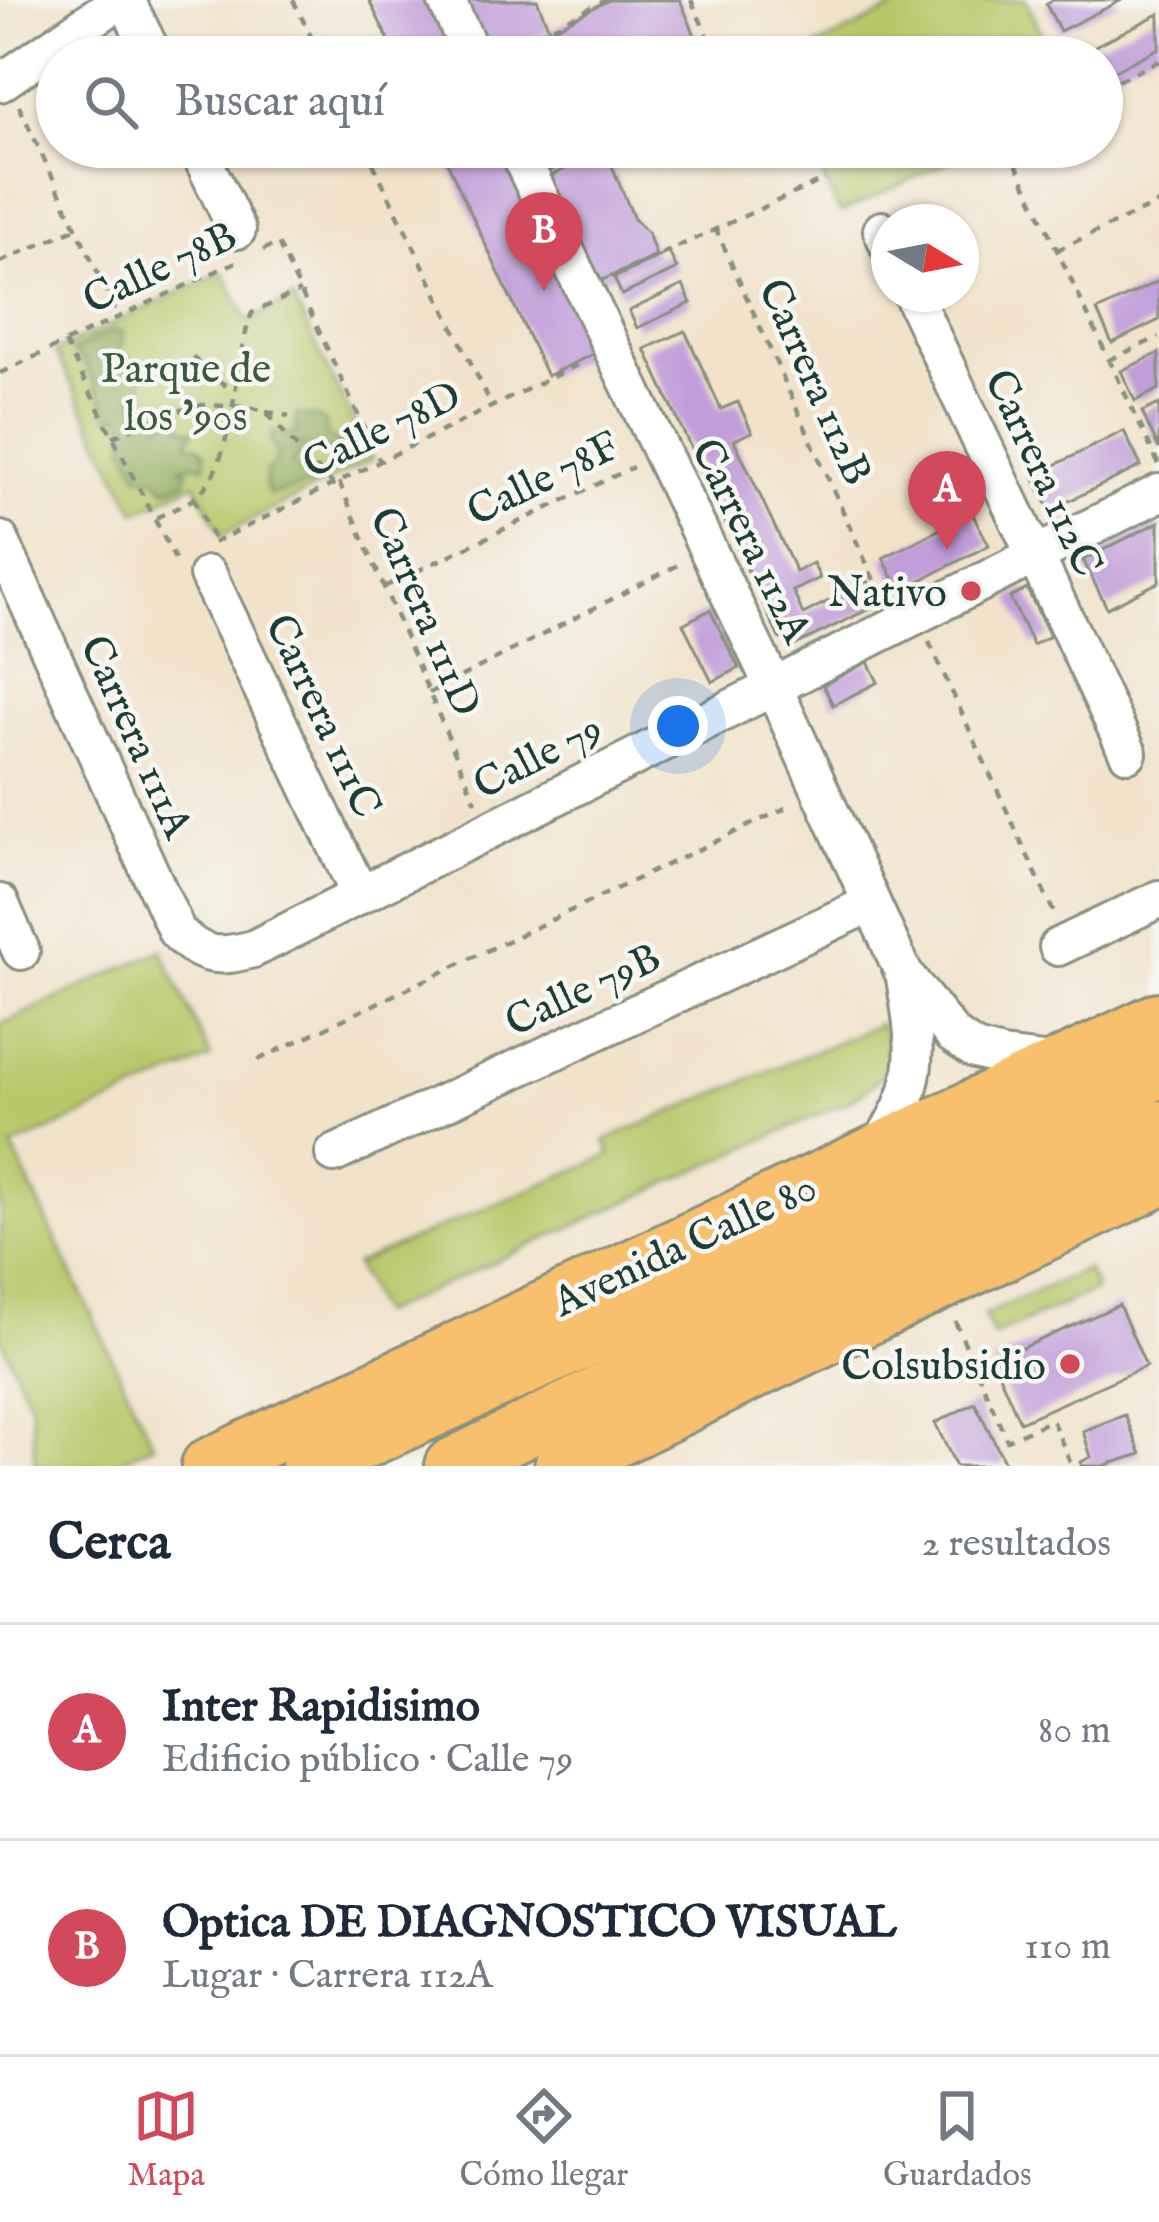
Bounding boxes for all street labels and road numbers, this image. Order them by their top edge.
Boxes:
street label: Calle 78B [75,211,246,328]
street label: Carrera 112B [745,271,883,494]
street label: Carrera 112C [971,362,1113,585]
street label: Calle 78D [295,370,470,492]
street label: Calle 78F [459,421,628,540]
street label: Carrera 112A [678,431,823,654]
street label: Carrera 111D [356,500,491,725]
street label: Carrera 111C [252,606,392,826]
street label: Carrera 111A [67,628,204,849]
street label: Calle 79 [465,703,612,813]
street label: Calle 79B [497,932,670,1050]
street label: Avenida Calle 80 [544,1162,826,1331]

